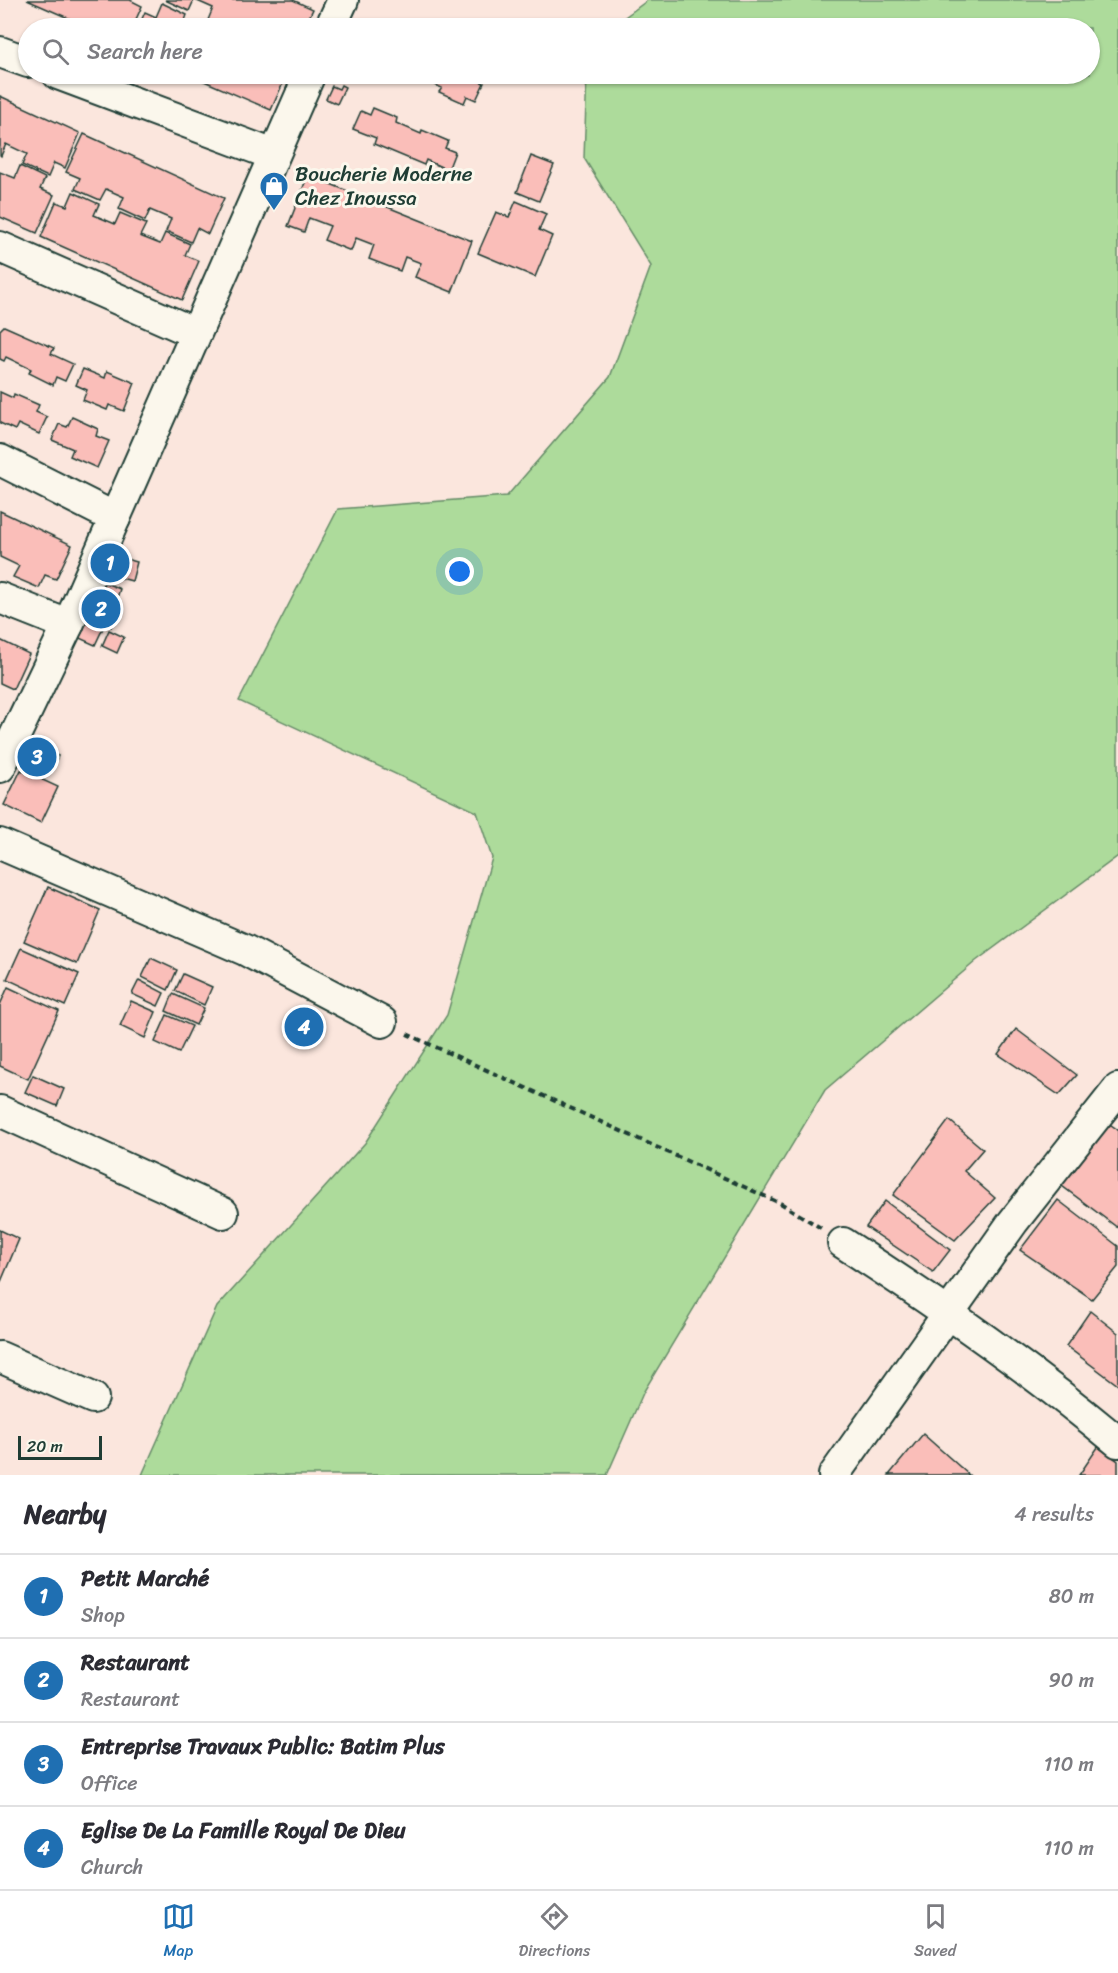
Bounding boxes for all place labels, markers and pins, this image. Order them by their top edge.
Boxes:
place label: Boucherie Moderne Chez Inoussa [295,155,473,217]
shop icon: Boucherie Moderne Chez Inoussa [258,170,290,212]
pin: 1 [90,540,130,586]
pin: 2 [82,586,120,632]
pin: 3 [18,734,57,780]
pin: 4 [284,1004,324,1050]

